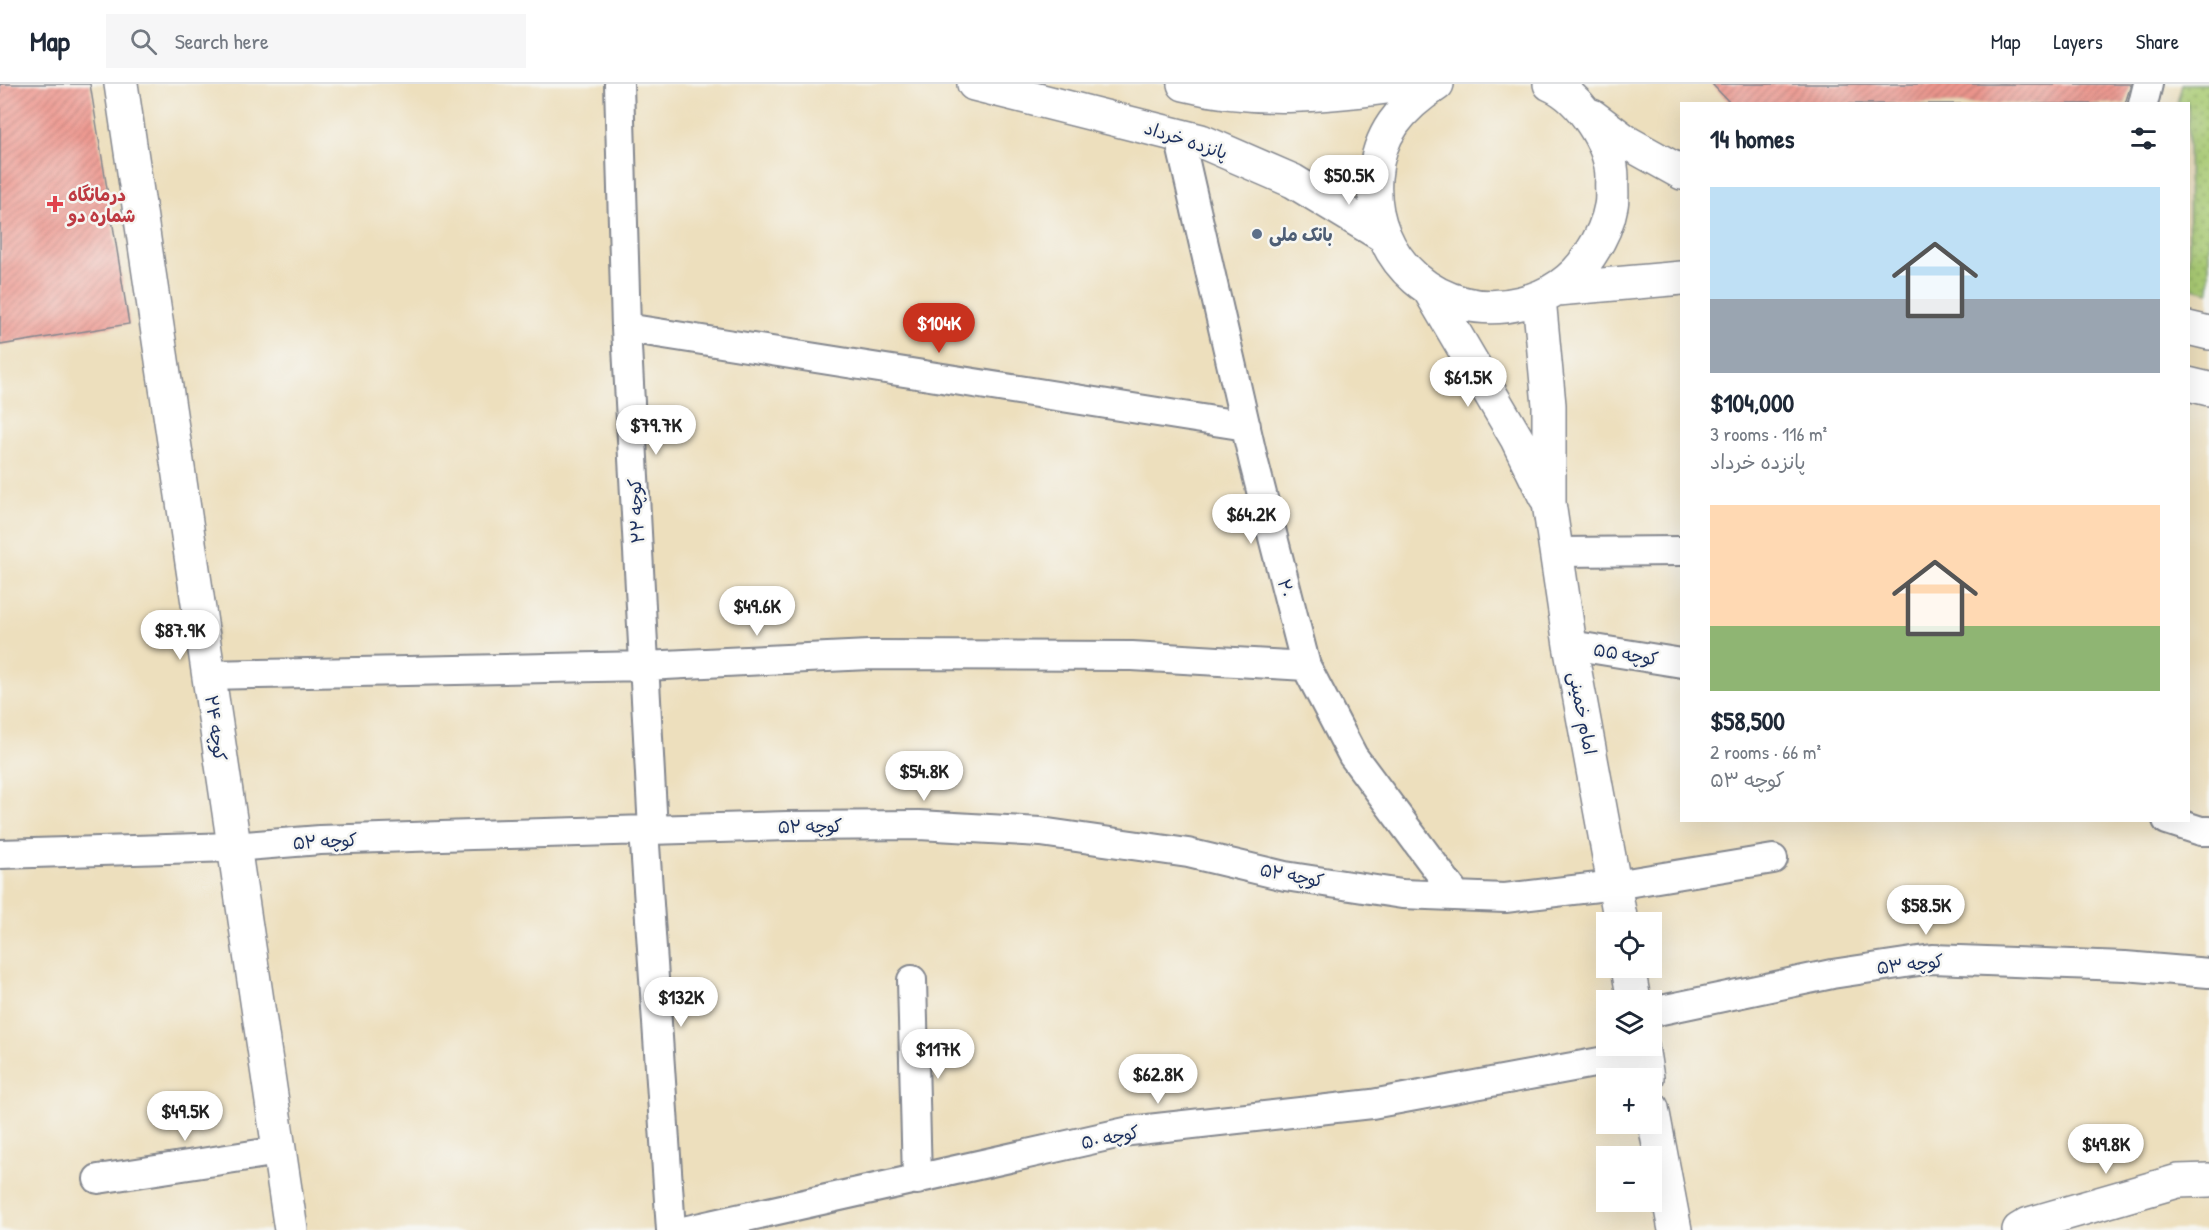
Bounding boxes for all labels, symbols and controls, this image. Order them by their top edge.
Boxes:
search box [106,14,526,68]
text: Map [30,22,70,60]
icon: search [127,25,160,58]
text: Search here [175,26,269,56]
text: Map [1991,27,2020,56]
text: Layers [2053,27,2103,56]
text: Share [2136,27,2179,56]
street label: پانزده خرداد [1141,115,1231,165]
text: 14 homes [1710,121,1795,156]
icon: filters [2127,122,2160,155]
pin: $50.5K [1300,155,1398,206]
text: $50.5K [1324,161,1374,188]
place label: درمانگاه شماره دو [66,182,135,228]
marker: درمانگاه شماره دو [46,195,64,213]
place label: بانک ملی [1269,222,1333,247]
icon: home [1881,226,1989,334]
marker: بانک ملی [1250,227,1264,241]
pin: $104K [897,303,981,354]
text: $104K [917,309,961,336]
pin: $61.5K [1419,357,1517,408]
text: $61.5K [1444,363,1492,390]
text: $104,000 [1710,385,1794,420]
pin: $79.7K [607,405,705,456]
text: $79.7K [630,411,682,438]
text: 3 rooms · 116 m² [1710,420,1827,447]
text: پانزده خرداد [1710,448,1806,475]
street label: کوچه ۲۲ [622,478,650,544]
pin: $64.2K [1202,494,1300,545]
text: $64.2K [1226,500,1276,527]
icon: home [1881,544,1989,652]
street label: ۲۰ [1272,576,1300,600]
pin: $49.6K [708,586,806,637]
text: $49.6K [733,592,781,619]
pin: $87.9K [131,610,229,661]
text: $87.9K [155,616,205,643]
street label: کوچه ۵۵ [1592,637,1661,672]
street label: امام خمینی [1561,669,1603,757]
street label: کوچه ۲۴ [199,693,233,763]
text: $58,500 [1710,703,1785,738]
text: 2 rooms · 66 m² [1710,738,1821,765]
pin: $54.8K [875,751,973,802]
text: $54.8K [899,757,949,784]
text: کوچه ۵۳ [1710,766,1785,793]
street label: کوچه ۵۲ [777,813,843,839]
street label: کوچه ۵۲ [292,827,358,855]
street label: کوچه ۵۲ [1258,857,1326,894]
pin: $58.5K [1877,885,1975,936]
text: $58.5K [1901,891,1951,918]
map controls [1596,912,1662,1212]
button: locate [1596,912,1662,978]
street label: کوچه ۵۳ [1875,948,1945,980]
pin: $132K [639,977,723,1028]
text: $132K [658,983,704,1010]
button: layers [1596,990,1662,1056]
pin: $117K [896,1029,980,1080]
text: $117K [915,1035,961,1062]
pin: $62.8K [1109,1054,1207,1105]
text: $62.8K [1133,1060,1183,1087]
button: + [1596,1068,1662,1134]
pin: $49.5K [136,1091,234,1142]
text: $49.5K [161,1097,209,1124]
street label: کوچه ۵۰ [1079,1119,1142,1155]
pin: $49.8K [2057,1124,2155,1175]
text: $49.8K [2082,1130,2130,1157]
button: − [1596,1146,1662,1212]

